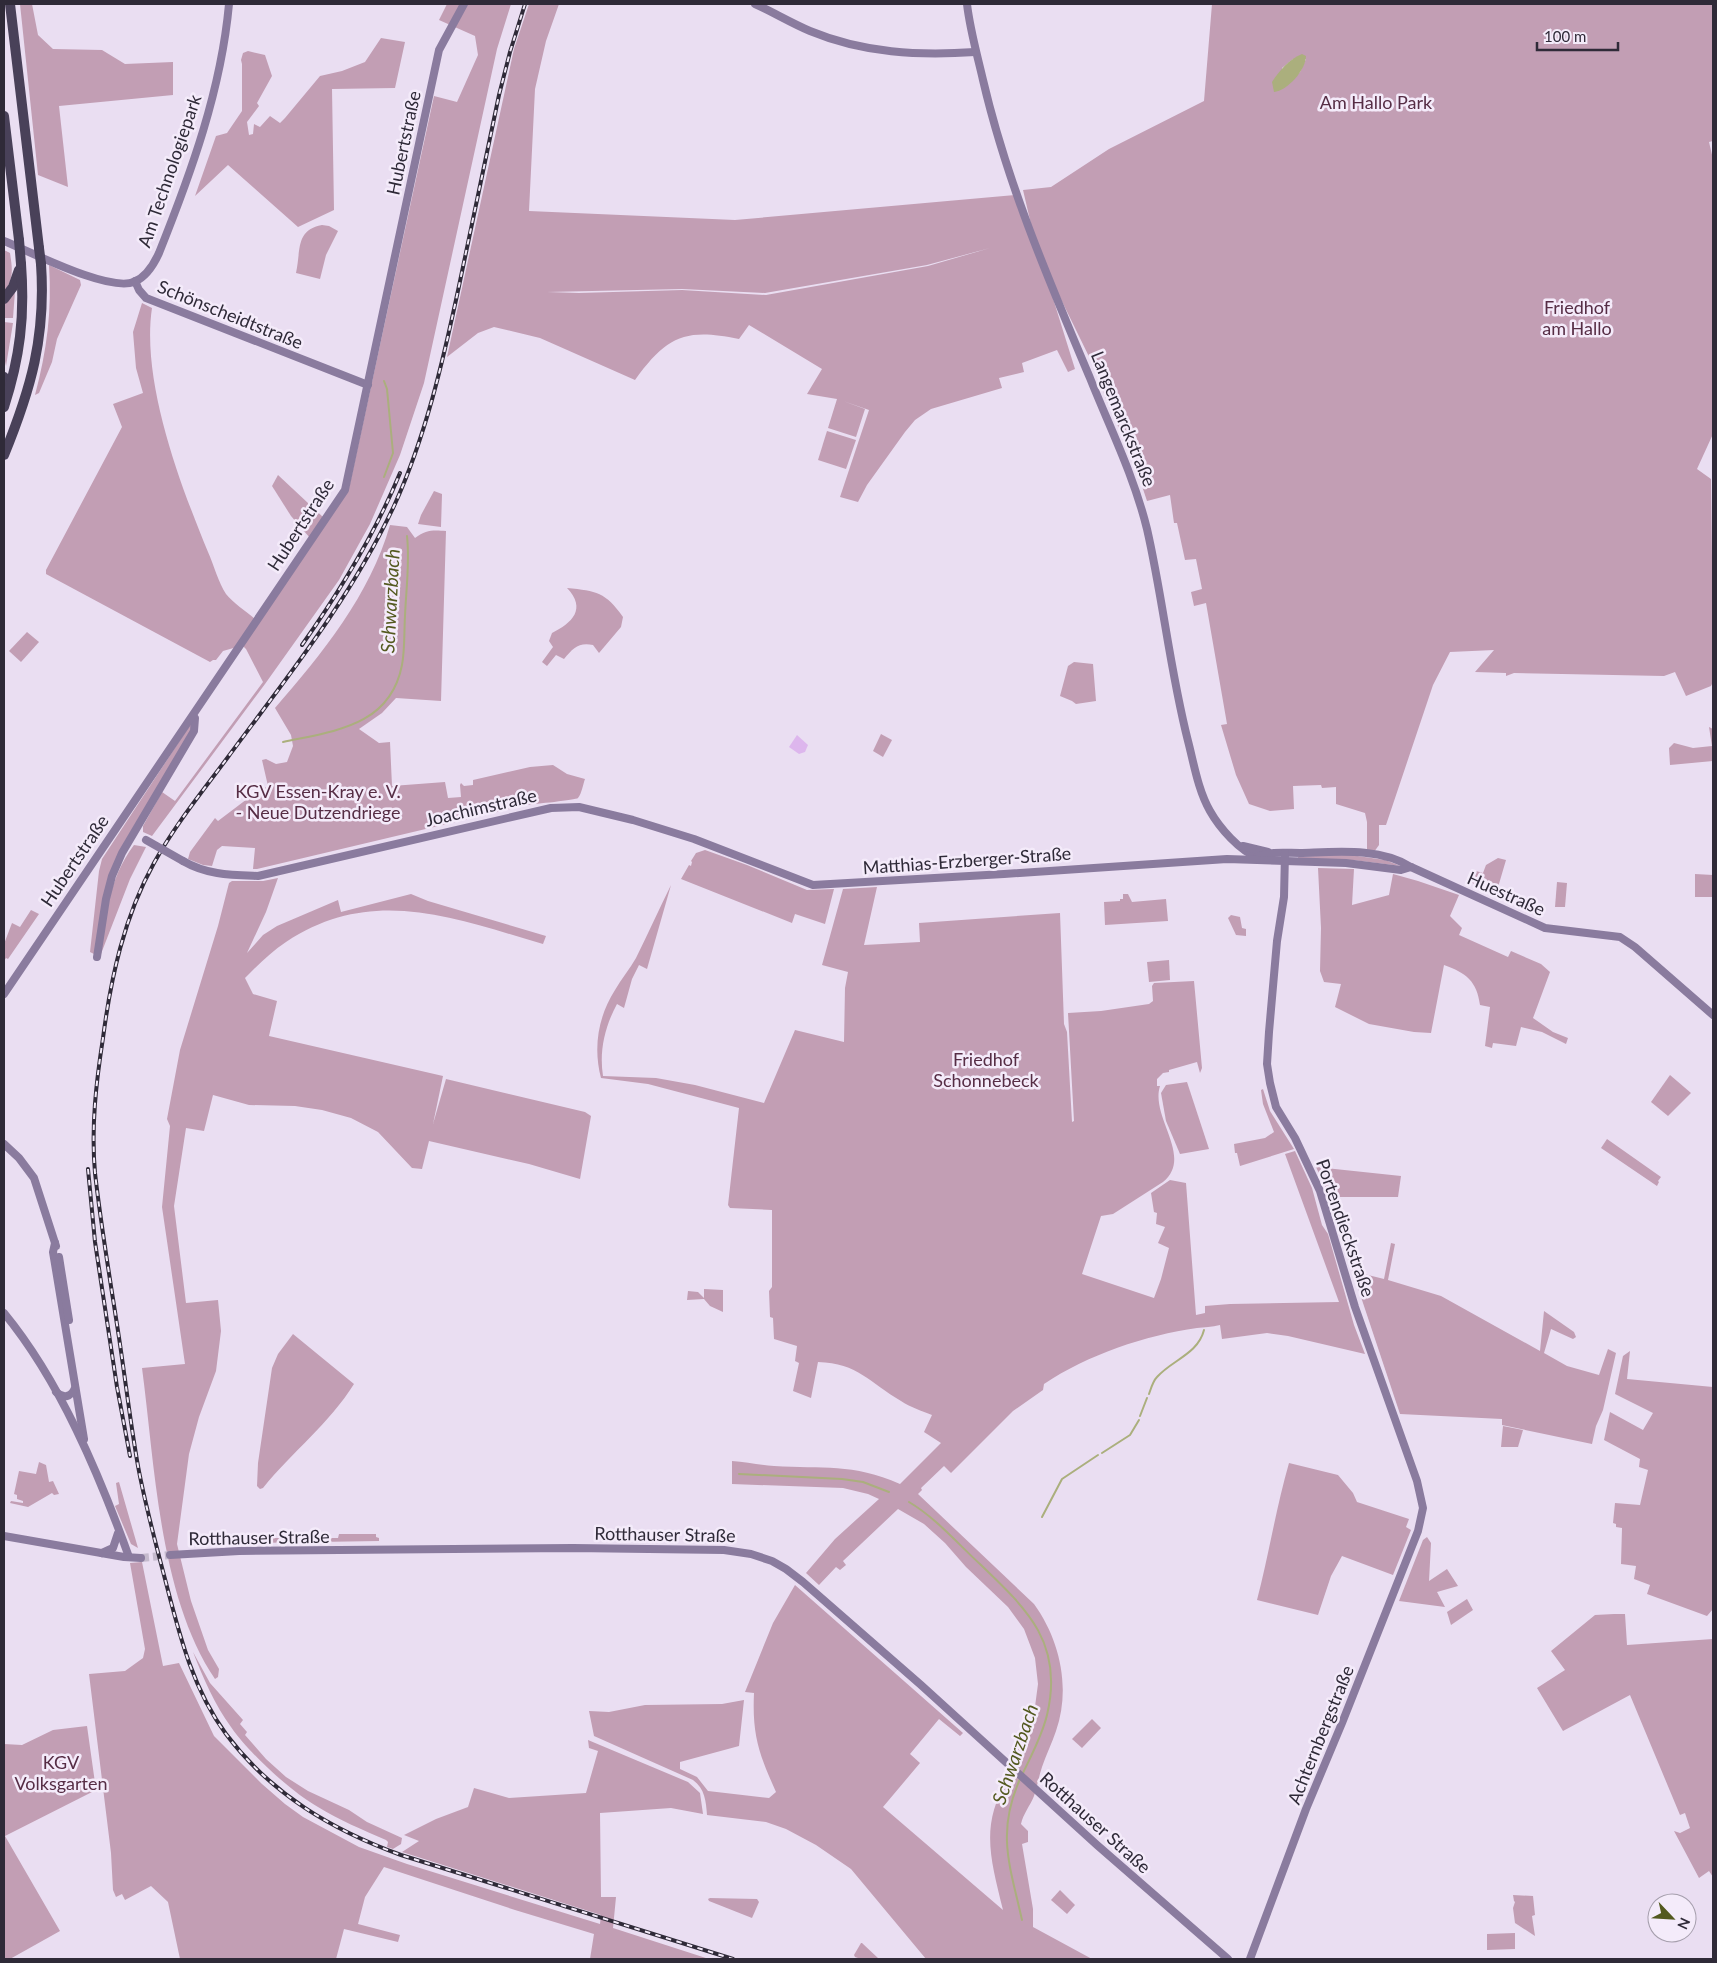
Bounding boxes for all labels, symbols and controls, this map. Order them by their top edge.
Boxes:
scale bar [1537,20,1618,52]
text: 100 m [1544,27,1586,45]
street label: Hubertstraße [381,89,425,197]
street label: Am Technologiepark [133,91,206,250]
park label: Am Hallo Park [1320,91,1433,113]
street label: Schönscheidtstraße [154,275,306,353]
park label: Friedhof am Hallo [1542,296,1612,339]
street label: Langemarckstraße [1087,348,1161,490]
street label: Hubertstraße [262,474,338,575]
water label: Schwarzbach [375,548,404,654]
park label: KGV Essen-Kray e. V. - Neue Dutzendriege [235,780,401,823]
street label: Joachimstraße [423,784,539,831]
street label: Hubertstraße [35,810,113,910]
street label: Matthias-Erzberger-Straße [862,842,1072,878]
street label: Huestraße [1464,866,1549,920]
park label: Friedhof Schonnebeck [933,1048,1040,1091]
street label: Portendieckstraße [1312,1156,1380,1299]
street label: Rotthauser Straße [594,1522,736,1546]
street label: Rotthauser Straße [188,1525,330,1549]
street label: Achternbergstraße [1282,1662,1358,1807]
water label: Schwarzbach [987,1701,1042,1807]
park label: KGV Volksgarten [15,1751,108,1794]
street label: Rotthauser Straße [1036,1767,1156,1878]
north arrow [1647,1893,1697,1943]
text: N [1674,1915,1694,1932]

